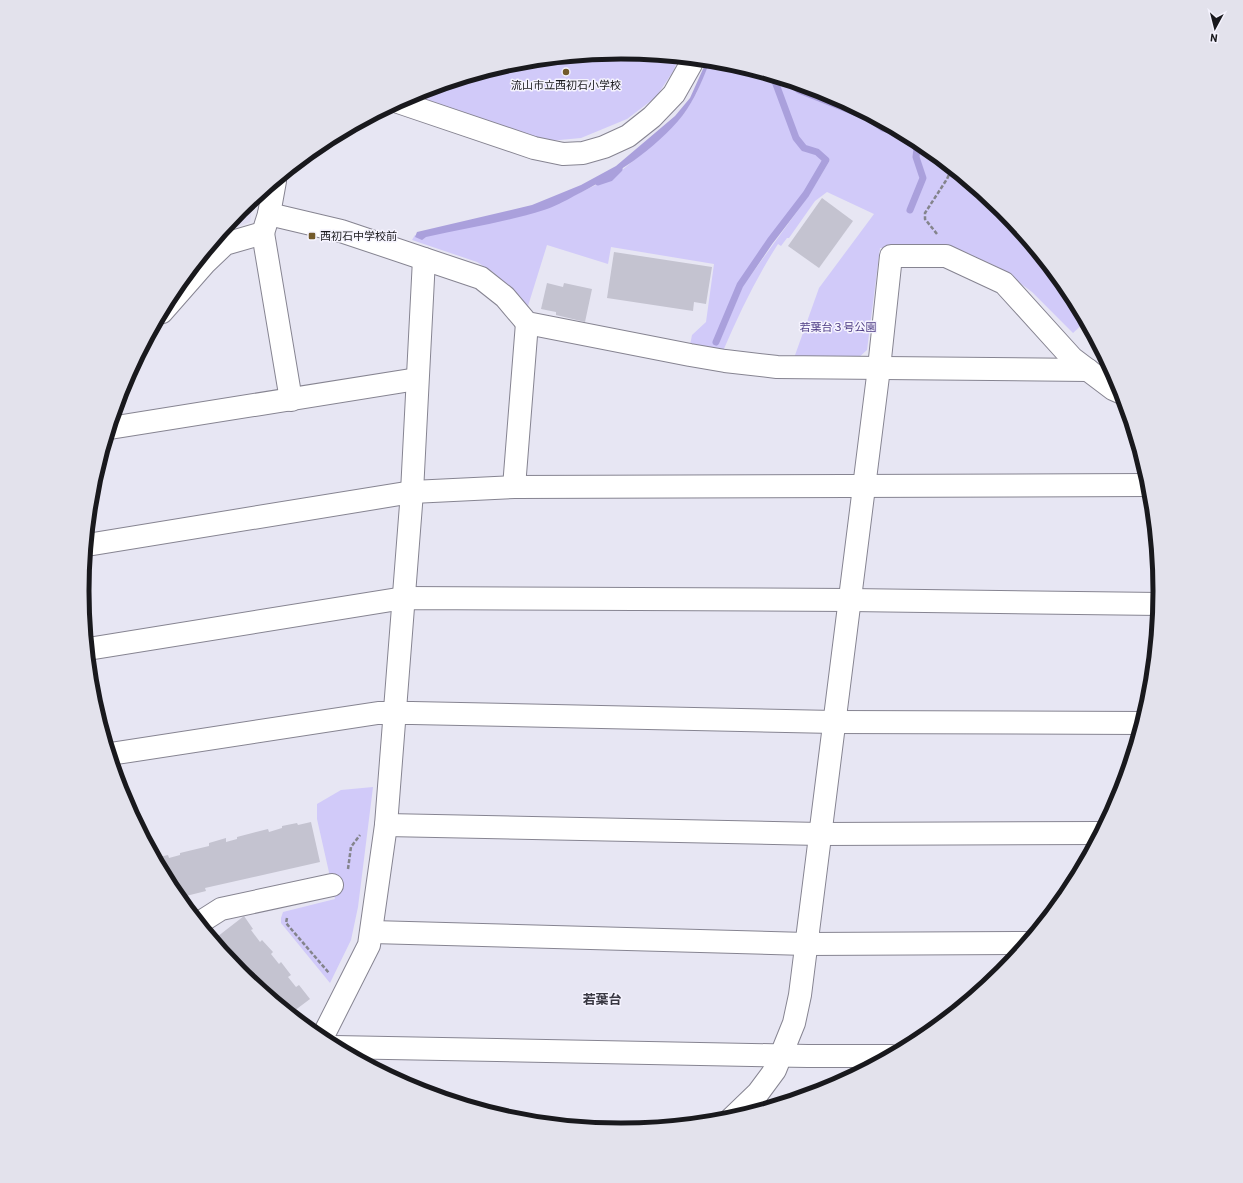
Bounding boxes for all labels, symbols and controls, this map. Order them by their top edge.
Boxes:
north arrow [1195,8,1235,48]
text: N [1209,32,1218,45]
marker: 流山市立西初石小学校 [561,67,571,77]
place label: 流山市立西初石小学校 [511,78,621,91]
place label: 西初石中学校前 [320,229,397,242]
marker: 西初石中学校前 [307,231,317,241]
park label: 若葉台３号公園 [800,320,877,333]
district label: 若葉台 [582,991,622,1007]

